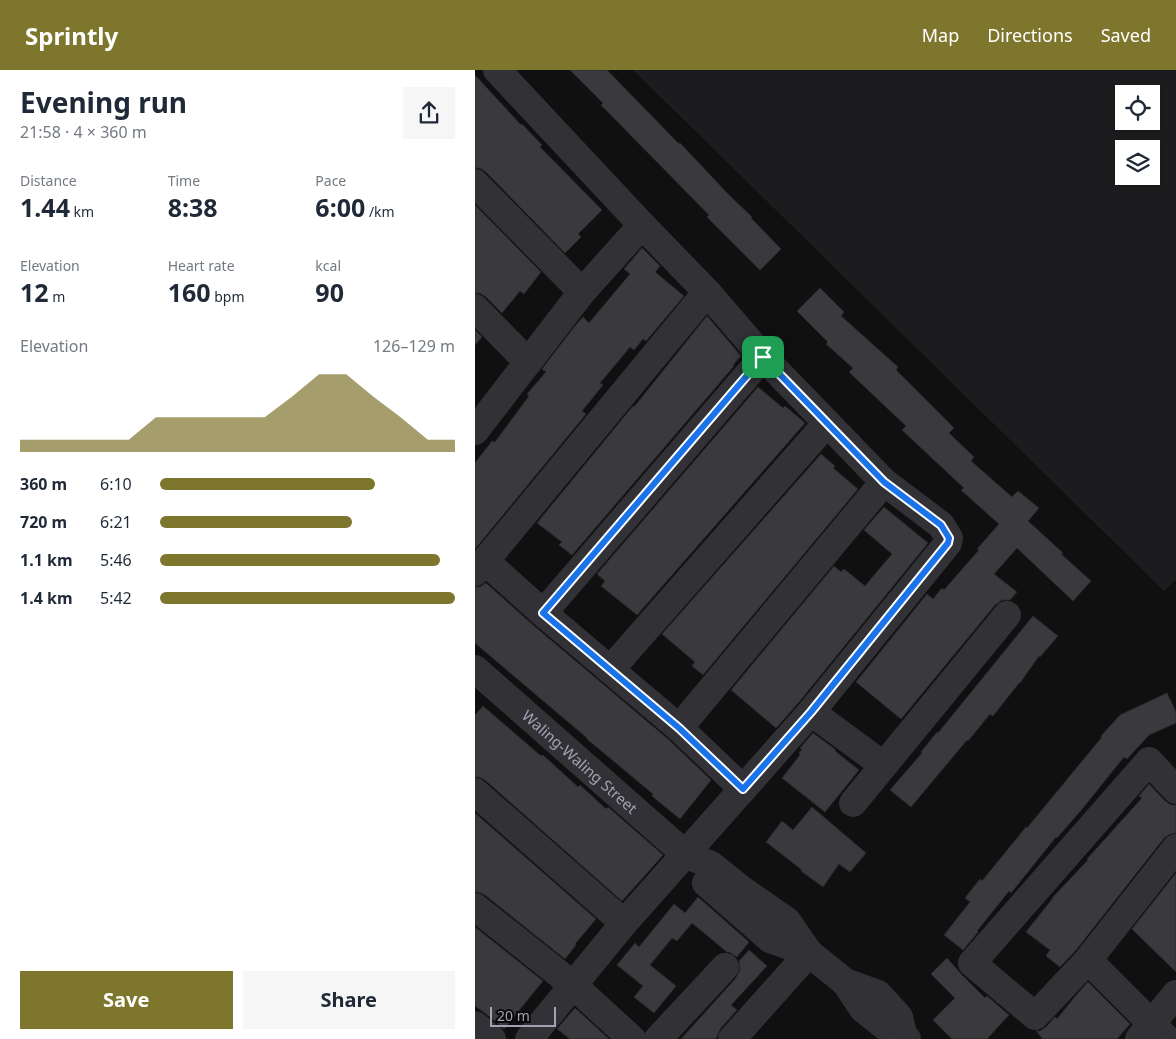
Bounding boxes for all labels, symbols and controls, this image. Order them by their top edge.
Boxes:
text: Sprintly [25,19,118,52]
text: Map [922,23,959,47]
text: Directions [987,23,1073,47]
text: Saved [1101,23,1151,47]
text: Evening run [20,83,187,121]
map controls [1115,85,1160,185]
button: locate [1115,85,1160,130]
button: share [403,87,455,139]
text: 21:58 · 4 × 360 m [20,121,147,143]
button: layers [1115,140,1160,185]
text: Distance [20,171,77,190]
text: Time [168,171,200,190]
text: Pace [315,171,346,190]
text: 1.44 [20,190,70,224]
text: 8:38 [168,190,218,224]
text: 6:00 [315,190,365,224]
text: km [70,202,94,221]
text: /km [365,202,395,221]
text: Elevation [20,256,80,275]
text: Heart rate [168,256,235,275]
text: kcal [315,256,341,275]
text: 12 [20,275,49,309]
text: 160 [168,275,211,309]
text: 90 [315,275,344,309]
text: m [49,287,65,306]
text: bpm [211,287,245,306]
text: Elevation [20,335,88,357]
text: 126–129 m [373,335,455,357]
pin [742,336,784,378]
icon: arrive [749,343,777,371]
text: 360 m [20,473,67,495]
text: 6:10 [100,473,132,495]
text: 720 m [20,511,67,533]
text: 6:21 [100,511,132,533]
text: 1.1 km [20,549,72,571]
text: 5:46 [100,549,132,571]
text: 1.4 km [20,587,72,609]
text: 5:42 [100,587,132,609]
street label: Waling-Waling Street [518,705,642,818]
button: Save [20,971,233,1029]
button: Share [243,971,455,1029]
scale bar [490,1004,556,1027]
text: 20 m [497,1006,530,1025]

